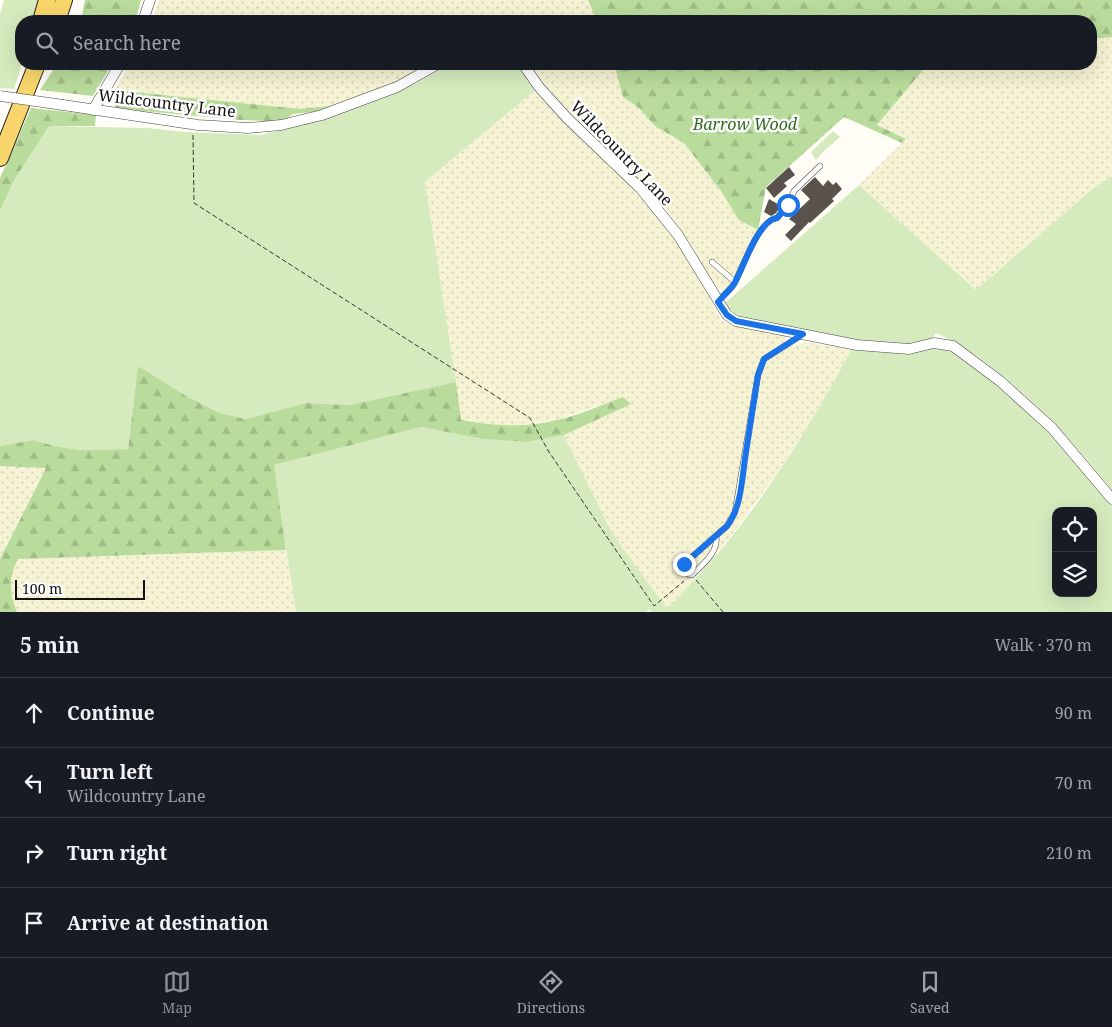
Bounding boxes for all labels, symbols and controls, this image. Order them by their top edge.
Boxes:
search box [15,15,1097,70]
icon: search [33,29,61,57]
text: Search here [73,30,181,56]
street label: Wildcountry Lane [97,84,237,122]
street label: Wildcountry Lane [566,96,678,210]
park label: Barrow Wood [692,113,798,135]
route start [777,194,800,217]
map controls [1052,507,1097,597]
button: locate [1052,507,1097,552]
button: layers [1052,552,1097,597]
route end [673,553,696,576]
scale bar [15,577,145,600]
text: 100 m [22,579,62,598]
text: 5 min [20,631,79,659]
text: Walk · 370 m [995,634,1092,656]
icon: ahead [20,699,48,727]
text: Continue [67,700,155,726]
text: 90 m [1055,702,1092,724]
text: Turn left [67,759,153,785]
icon: left [20,769,48,797]
text: 70 m [1055,772,1092,794]
text: Wildcountry Lane [67,785,205,807]
icon: right [20,839,48,867]
text: Turn right [67,840,167,866]
text: 210 m [1046,842,1092,864]
icon: arrive [20,909,48,937]
text: Arrive at destination [67,910,269,936]
tab: Map [162,968,192,1017]
tab: Directions [517,968,585,1017]
tab: Saved [910,968,950,1017]

